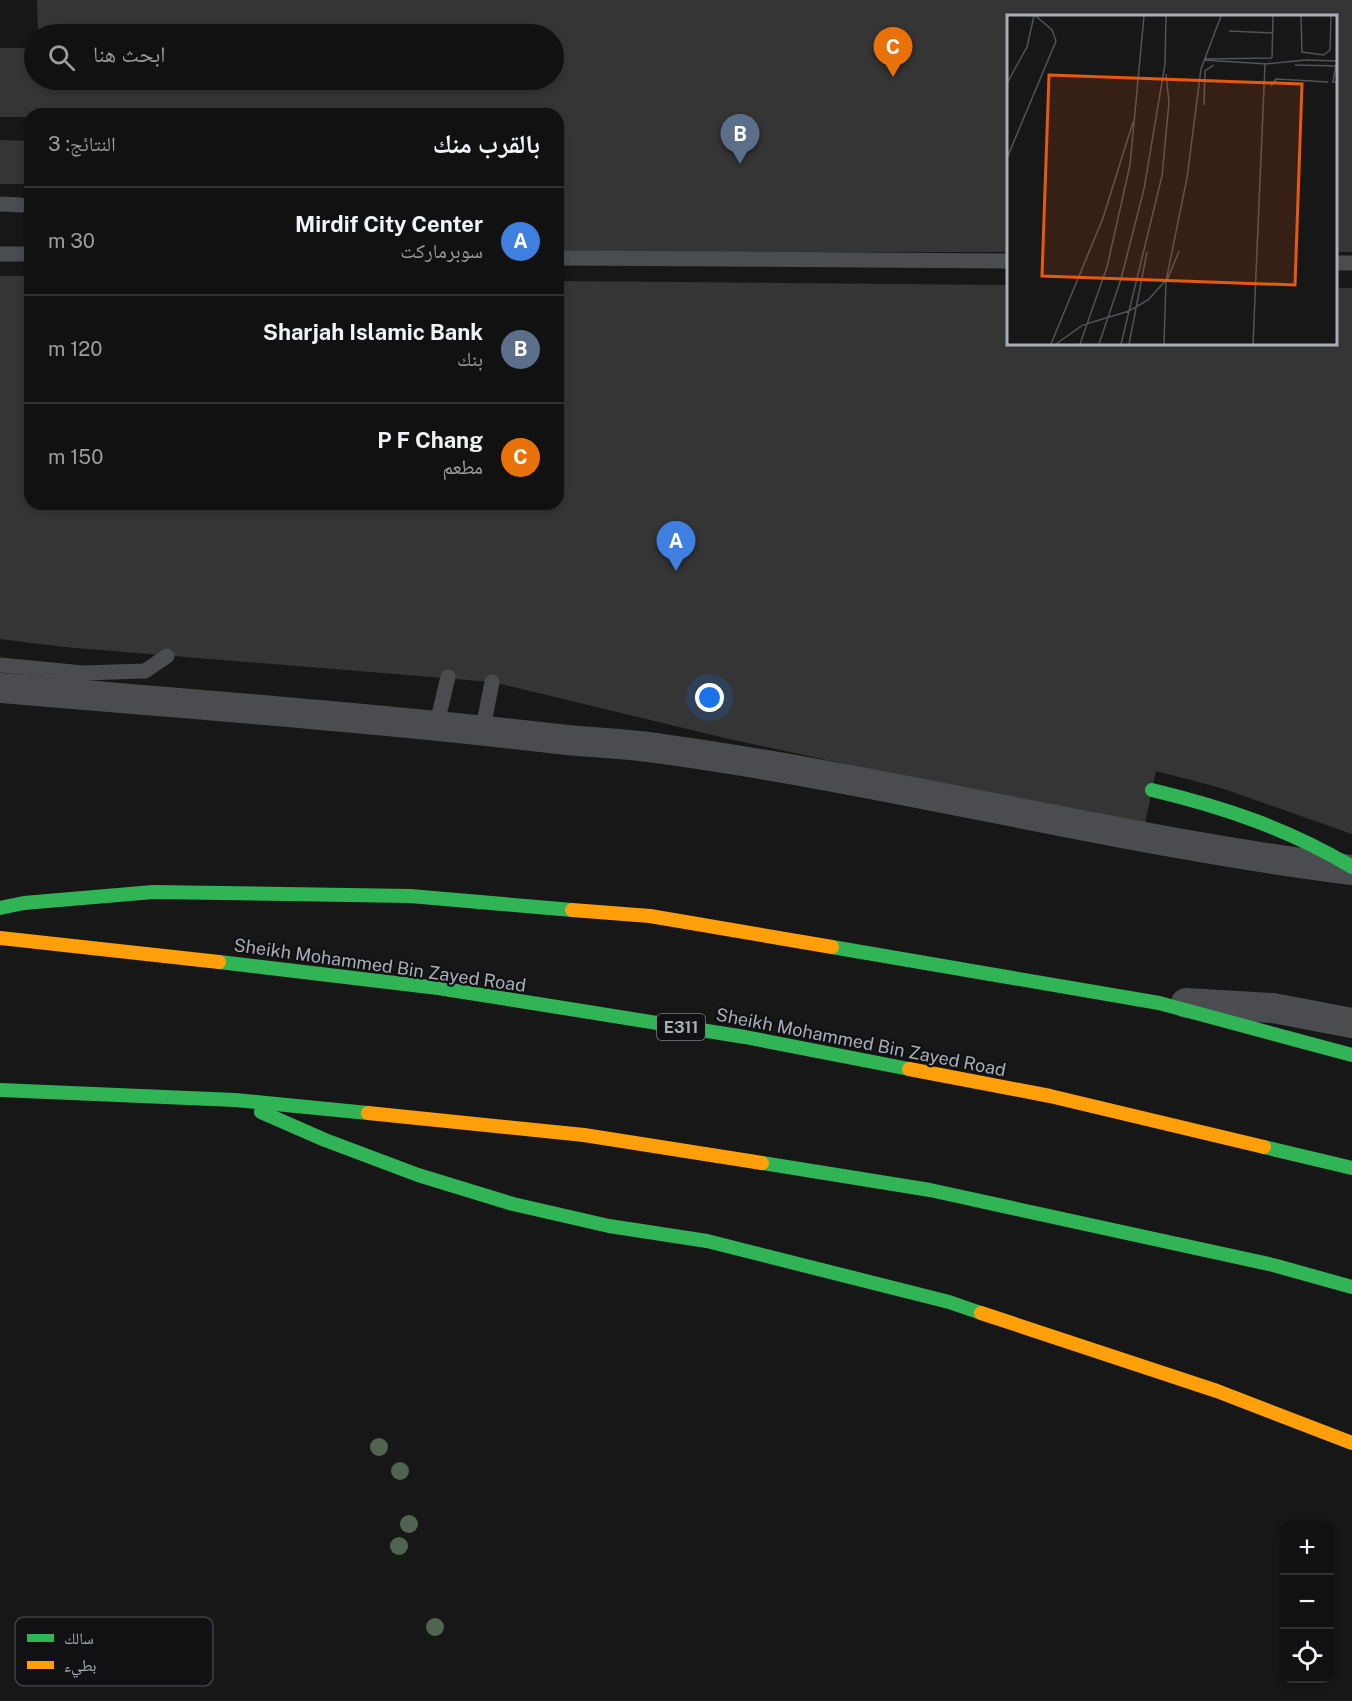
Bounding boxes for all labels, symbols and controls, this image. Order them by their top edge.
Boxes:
inset map [1007,15,1337,345]
search box [24,24,564,90]
pin: C [874,28,912,77]
icon: search [45,41,78,74]
text: ابحث هنا [93,41,165,67]
pin: B [720,114,760,164]
text: بالقرب منك [433,128,540,159]
text: النتائج: 3 [48,132,116,156]
text: Mirdif City Center [295,211,483,237]
text: 30 m [48,229,95,253]
text: A [513,229,528,253]
text: سوبرماركت [400,239,483,263]
text: Sharjah Islamic Bank [263,319,483,345]
text: 120 m [48,337,103,361]
text: B [514,337,527,361]
text: بنك [457,347,483,371]
text: P F Chang [377,427,483,453]
text: 150 m [48,445,103,469]
text: C [513,445,528,469]
text: مطعم [442,455,483,479]
pin: A [656,522,696,571]
your location [695,683,724,712]
street label: Sheikh Mohammed Bin Zayed Road [233,934,527,996]
street label: Sheikh Mohammed Bin Zayed Road [714,1004,1008,1080]
road number: E311 [657,1014,705,1040]
map controls [1280,1521,1334,1683]
button: + [1280,1521,1334,1575]
button: − [1280,1575,1334,1629]
legend [15,1617,213,1686]
text: سالك [64,1629,94,1648]
button: locate [1280,1629,1334,1683]
text: بطيء [64,1656,96,1678]

